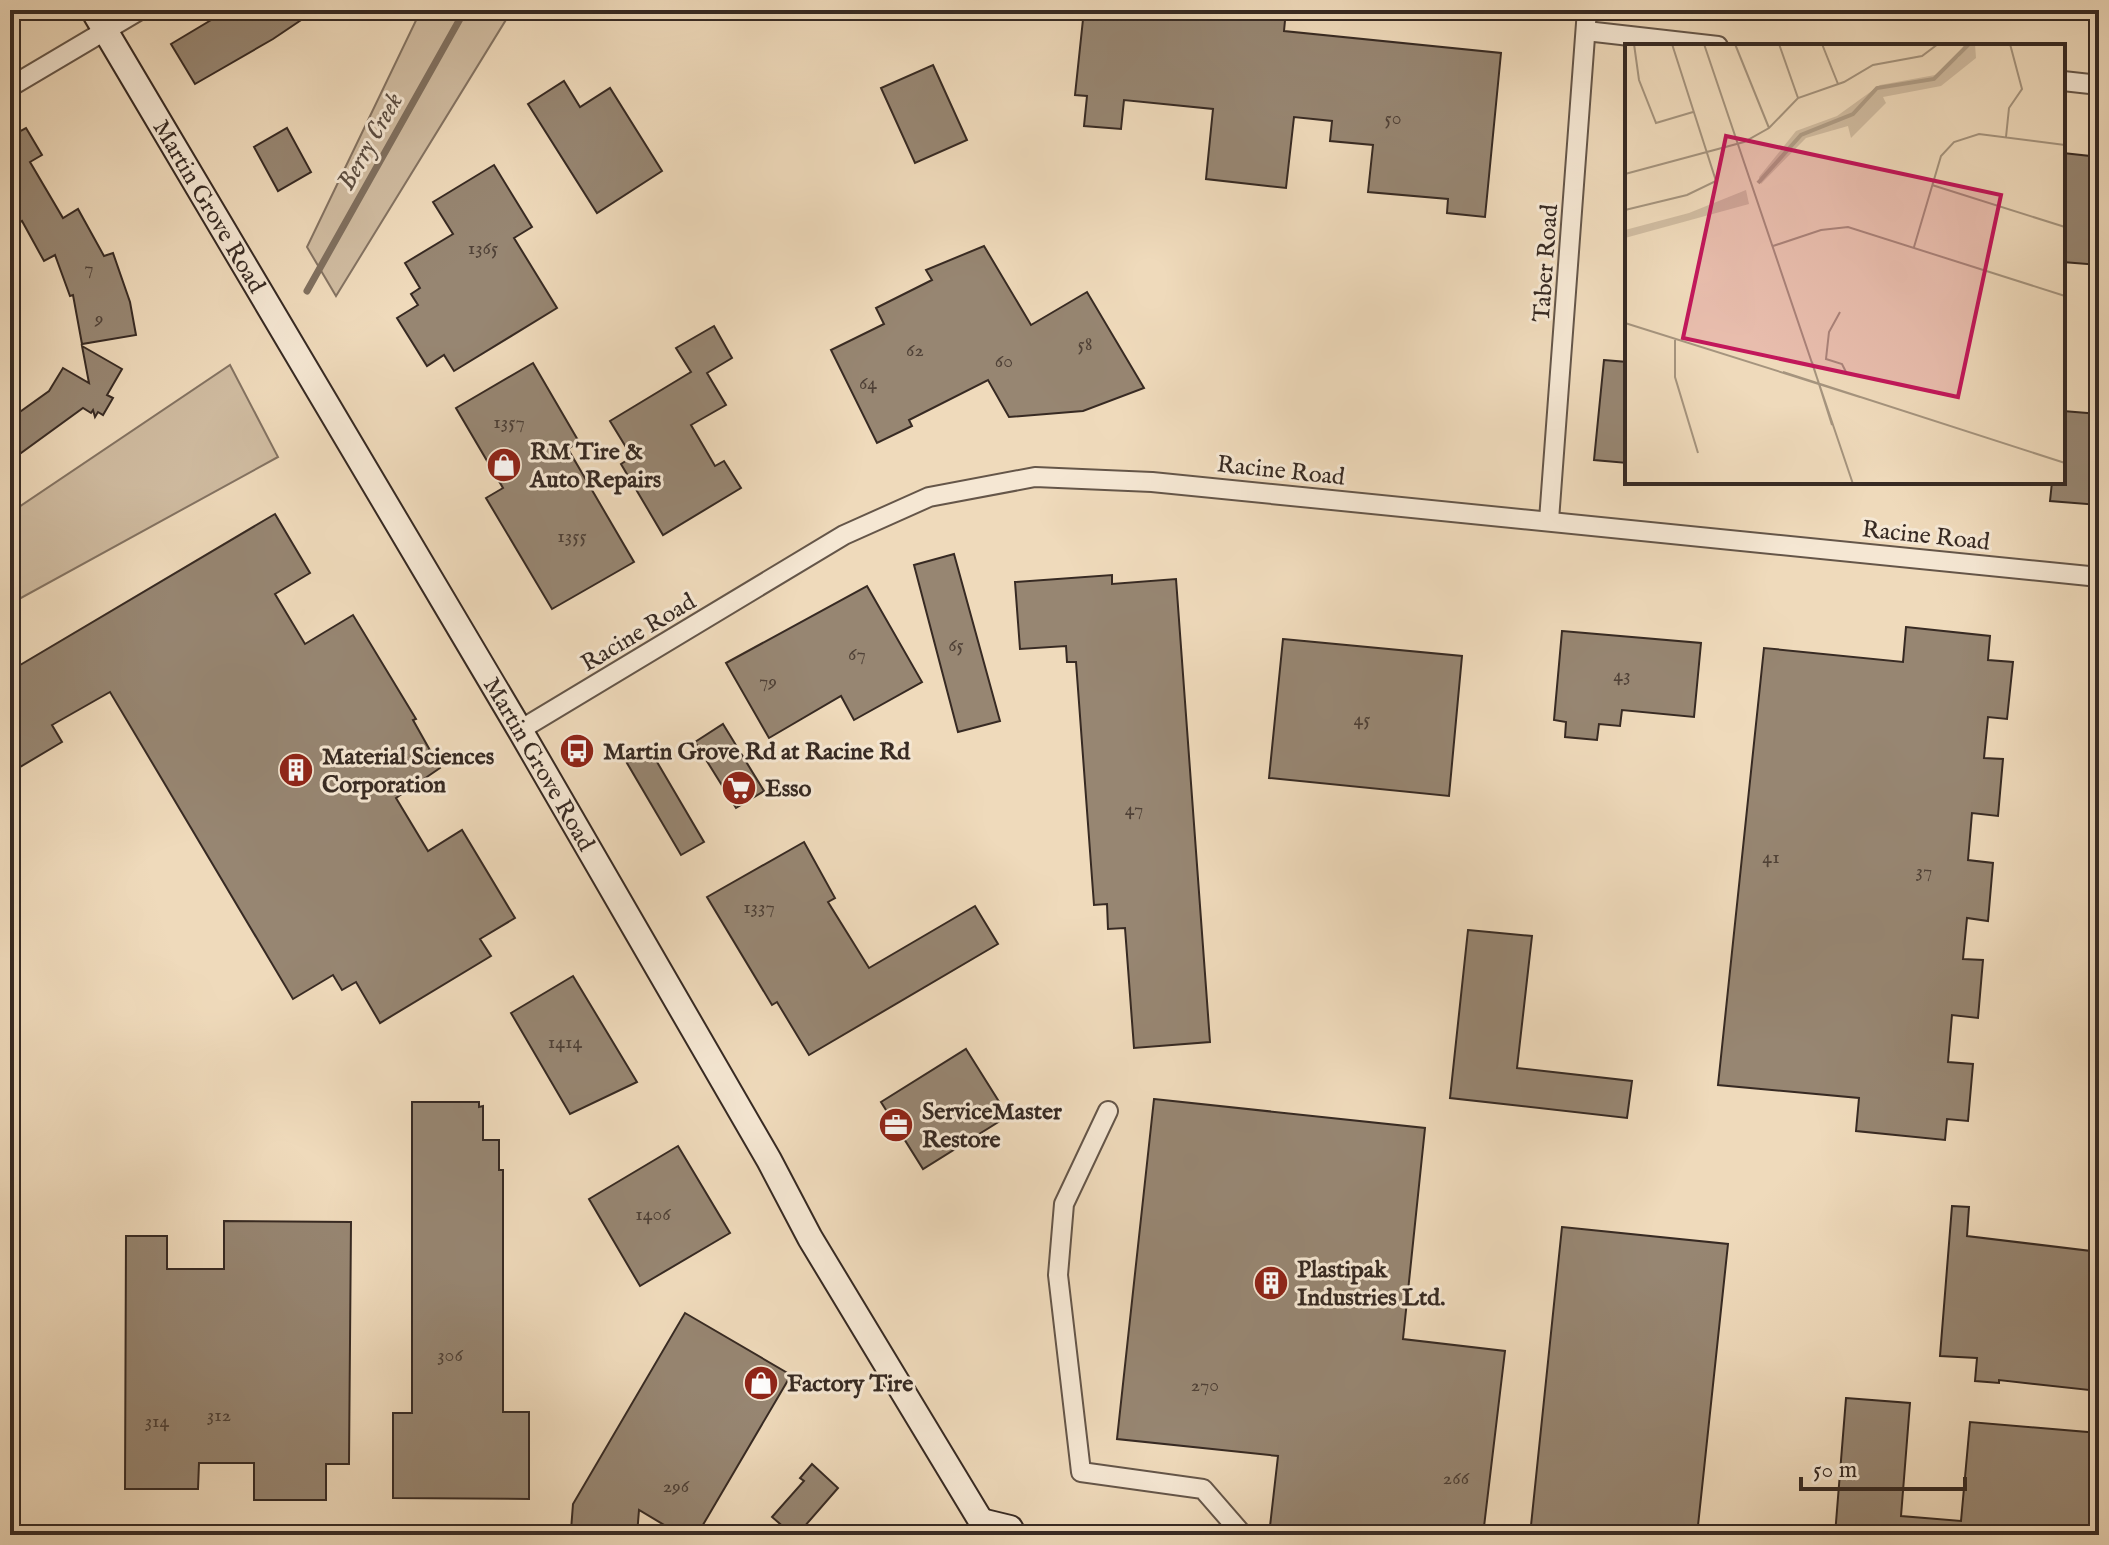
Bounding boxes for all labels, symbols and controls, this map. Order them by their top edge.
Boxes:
inset map [1625,44,2065,484]
water label: Berry Creek [330,87,411,196]
house number: 50 [1385,106,1402,131]
street label: Martin Grove Road [145,115,271,299]
street label: Taber Road [1527,203,1566,323]
house number: 1365 [468,236,498,261]
house number: 7 [84,256,94,281]
house number: 9 [94,306,103,331]
house number: 58 [1077,332,1093,357]
house number: 62 [906,338,924,363]
house number: 60 [995,349,1013,374]
house number: 64 [859,371,877,396]
house number: 1357 [493,410,525,435]
place label: RM Tire & Auto Repairs [529,437,662,496]
shop icon: RM Tire & Auto Repairs [485,446,523,484]
street label: Racine Road [1215,449,1347,494]
street label: Racine Road [1860,514,1992,559]
house number: 1355 [557,524,587,549]
street label: Racine Road [576,587,702,680]
house number: 65 [948,633,964,658]
house number: 67 [848,642,866,667]
house number: 43 [1613,663,1631,688]
house number: 79 [759,669,777,694]
street label: Martin Grove Road [475,672,601,857]
house number: 45 [1354,707,1370,732]
bus stop icon: Martin Grove Rd at Racine Rd [558,732,596,770]
place label: Martin Grove Rd at Racine Rd [603,737,911,768]
place label: Material Sciences Corporation [322,742,495,801]
building icon: Material Sciences Corporation [277,751,315,789]
supermarket icon: Esso [720,769,758,807]
place label: Esso [765,774,812,805]
house number: 47 [1125,797,1143,822]
house number: 41 [1762,845,1780,870]
house number: 37 [1916,859,1932,884]
house number: 1337 [743,895,775,920]
house number: 1414 [548,1030,582,1055]
place label: ServiceMaster Restore [922,1097,1062,1156]
office icon: ServiceMaster Restore [877,1106,915,1144]
house number: 1406 [635,1202,671,1227]
place label: Plastipak Industries Ltd. [1297,1255,1445,1314]
building icon: Plastipak Industries Ltd. [1252,1264,1290,1302]
house number: 306 [437,1343,463,1368]
shop icon: Factory Tire [742,1364,780,1402]
place label: Factory Tire [787,1369,913,1400]
house number: 270 [1191,1373,1219,1398]
house number: 312 [207,1403,231,1428]
house number: 314 [145,1409,170,1434]
scale bar [1801,1441,1965,1491]
text: 50 m [1813,1455,1857,1486]
house number: 266 [1443,1466,1470,1491]
house number: 296 [663,1474,690,1499]

